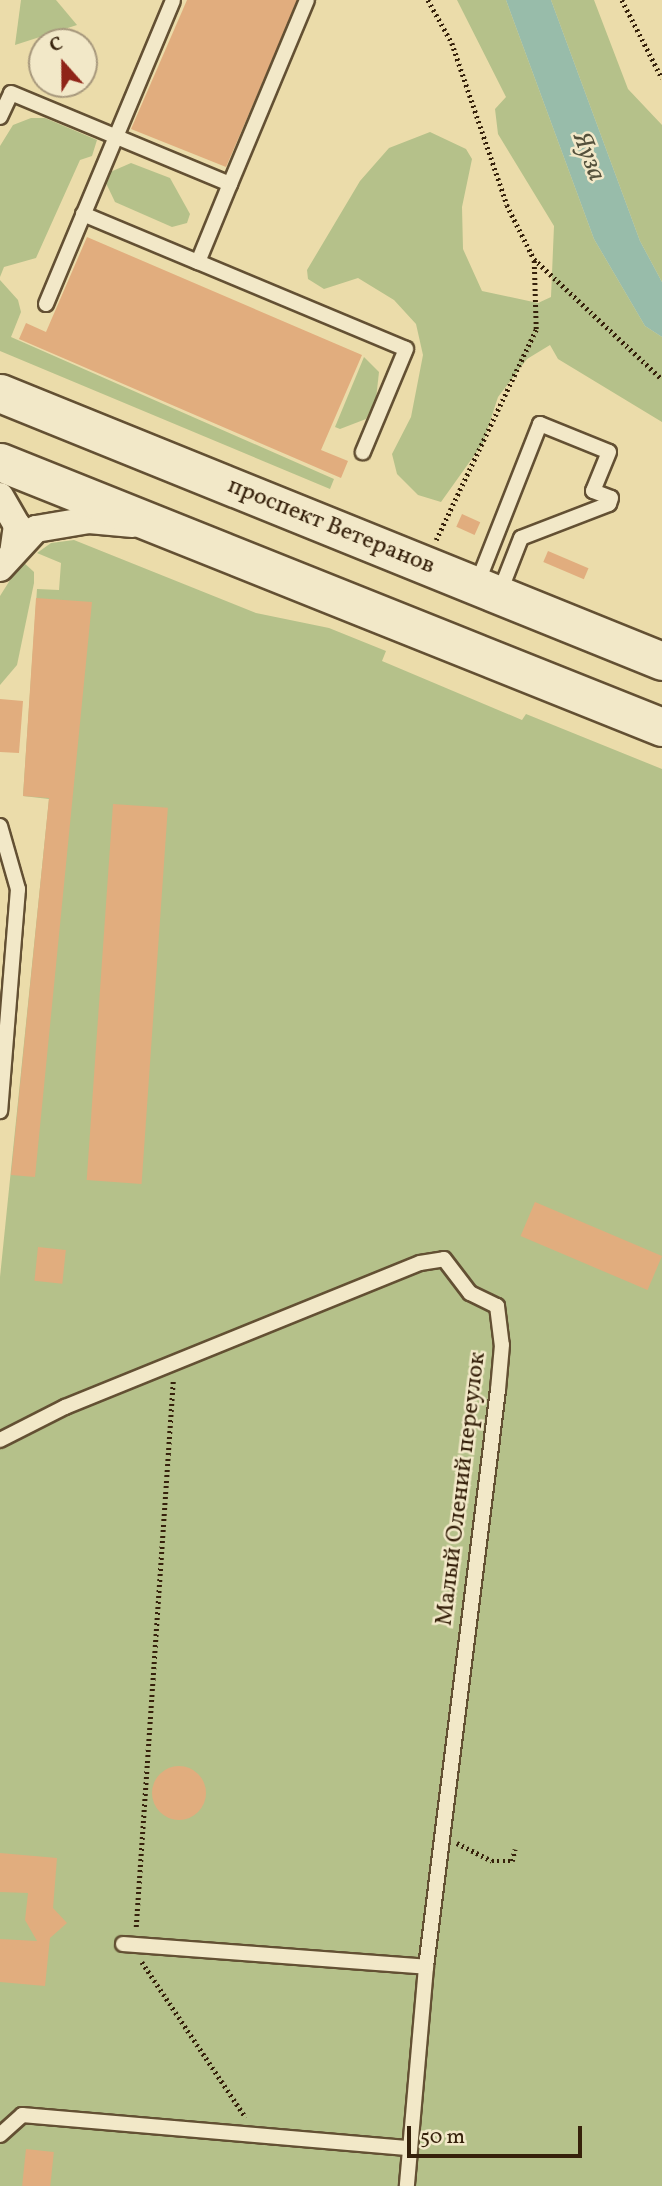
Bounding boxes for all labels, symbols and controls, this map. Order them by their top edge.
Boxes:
north arrow [28,28,98,98]
text: С [46,31,67,60]
water label: Яуза [565,128,611,186]
street label: проспект Ветеранов [223,472,439,582]
street label: Малый Олений переулок [431,1350,493,1628]
scale bar [410,2112,585,2156]
text: 50 m [420,2123,465,2152]

